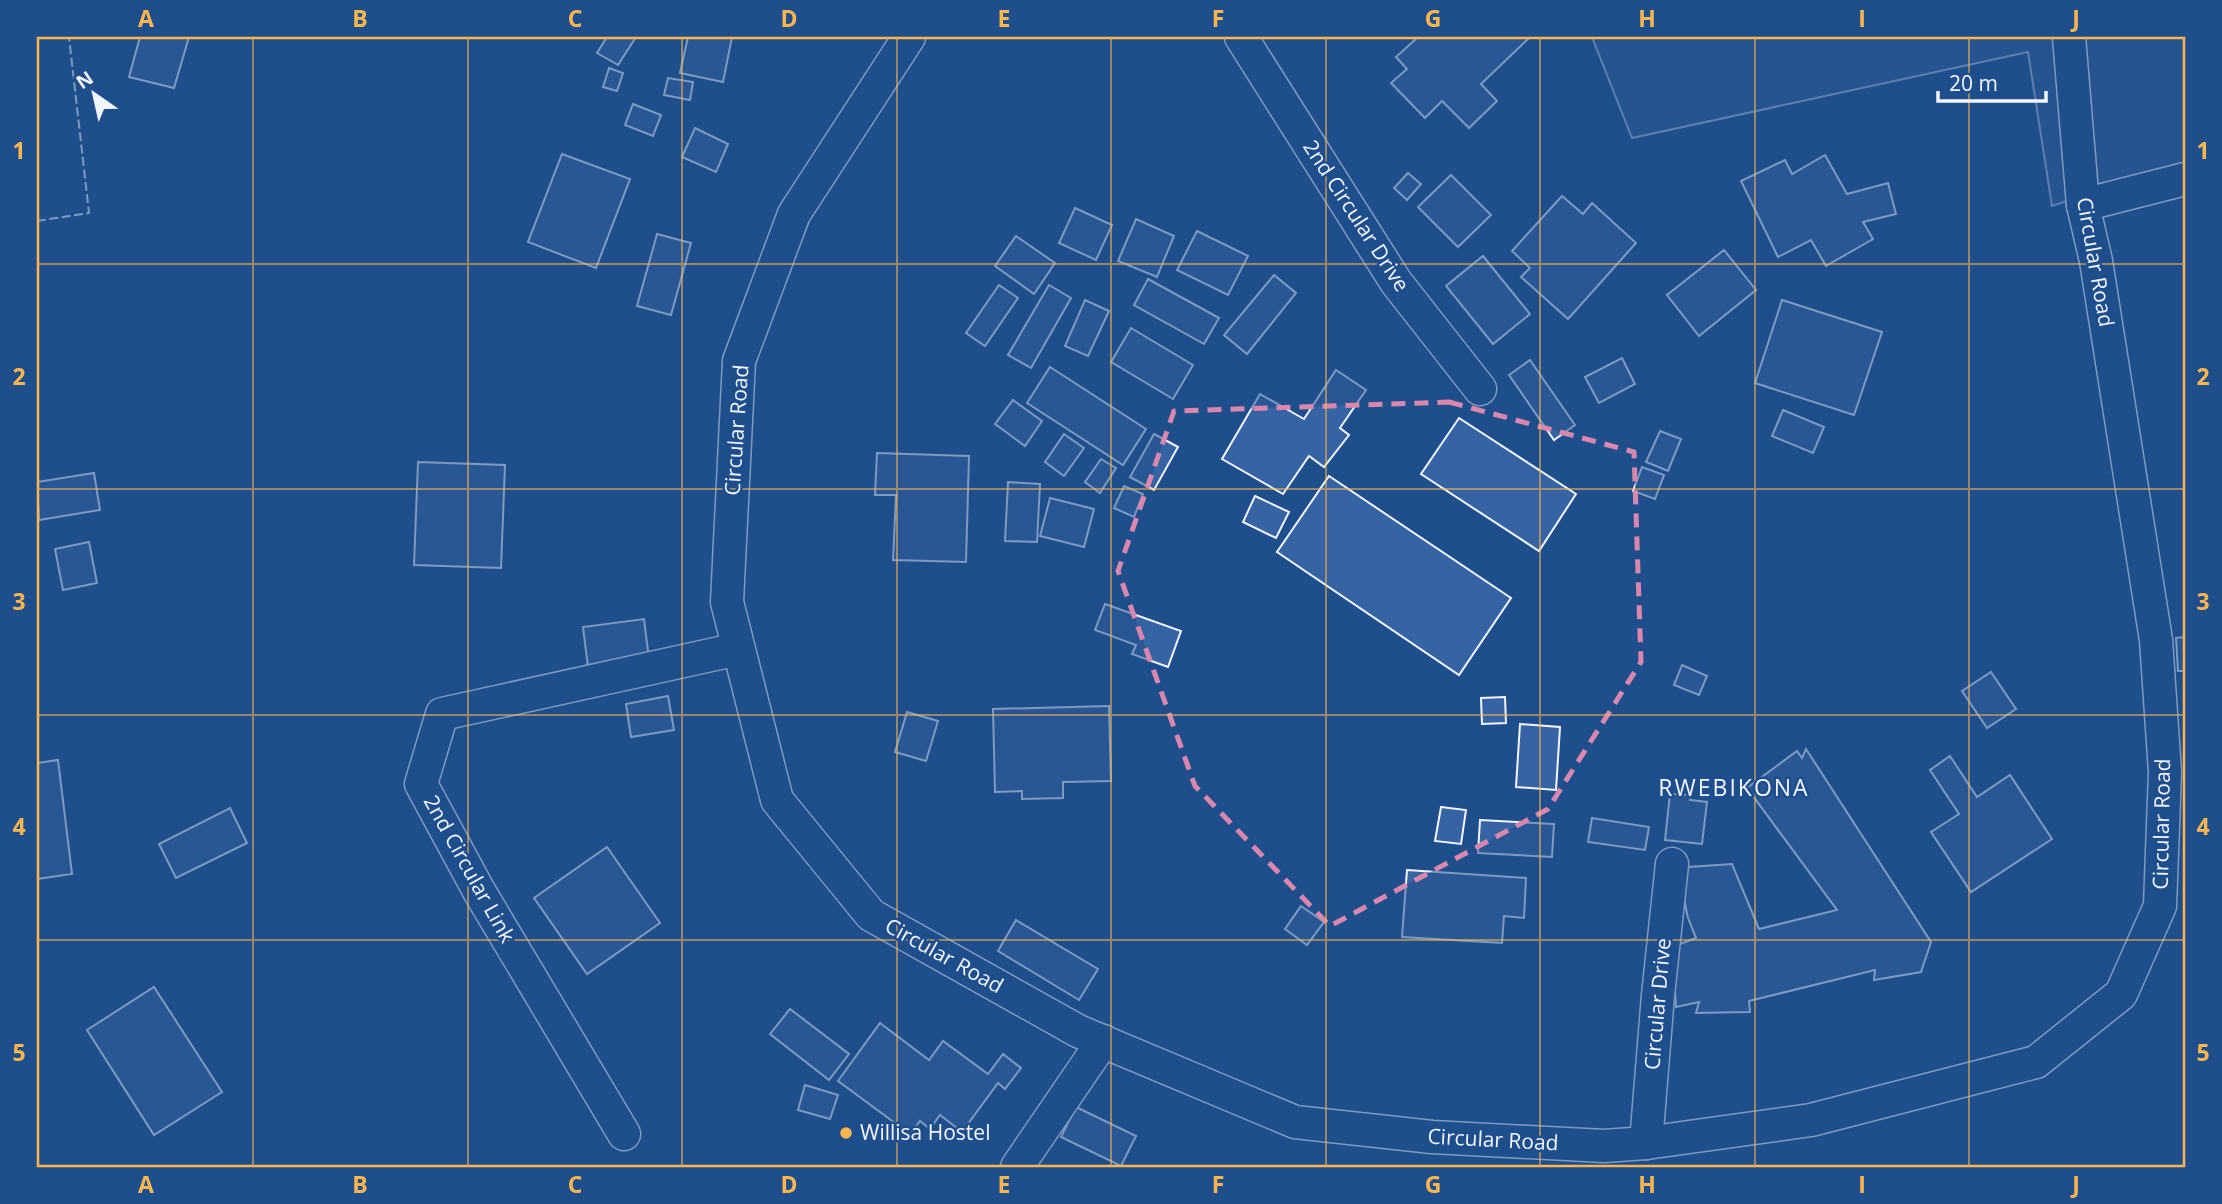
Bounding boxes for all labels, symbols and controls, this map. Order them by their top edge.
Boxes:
text: A [138,2,154,34]
text: B [352,2,368,34]
text: C [568,2,582,34]
text: D [780,2,798,34]
text: E [998,2,1010,34]
text: F [1212,2,1224,34]
text: G [1425,2,1441,34]
text: H [1638,2,1656,34]
text: I [1858,2,1866,34]
text: J [2070,2,2080,34]
north arrow [60,60,130,130]
scale bar [1938,60,2047,104]
text: N [71,65,98,95]
text: 20 m [1949,69,1998,97]
text: 1 [12,134,26,166]
street label: 2nd Circular Drive [1297,134,1416,297]
text: 1 [2196,134,2210,166]
street label: Circular Road [2071,195,2121,329]
text: 2 [12,360,26,392]
text: 2 [2196,360,2210,392]
street label: Circular Road [717,364,755,496]
text: 3 [12,585,26,617]
text: 3 [2196,585,2210,617]
street label: Circular Road [2146,758,2176,890]
district label: RWEBIKONA [1658,771,1810,803]
street label: 2nd Circular Link [418,790,522,947]
text: 4 [12,810,26,842]
text: 4 [2196,810,2210,842]
street label: Circular Road [880,911,1009,999]
street label: Circular Drive [1637,937,1677,1071]
text: 5 [12,1036,26,1068]
text: 5 [2196,1036,2210,1068]
place label: Willisa Hostel [860,1118,990,1146]
street label: Circular Road [1427,1122,1559,1156]
marker: Willisa Hostel [838,1125,854,1141]
text: A [138,1168,154,1200]
text: B [352,1168,368,1200]
text: C [568,1168,582,1200]
text: D [780,1168,798,1200]
text: E [998,1168,1010,1200]
text: F [1212,1168,1224,1200]
text: G [1425,1168,1441,1200]
text: H [1638,1168,1656,1200]
text: I [1858,1168,1866,1200]
text: J [2070,1168,2080,1200]

